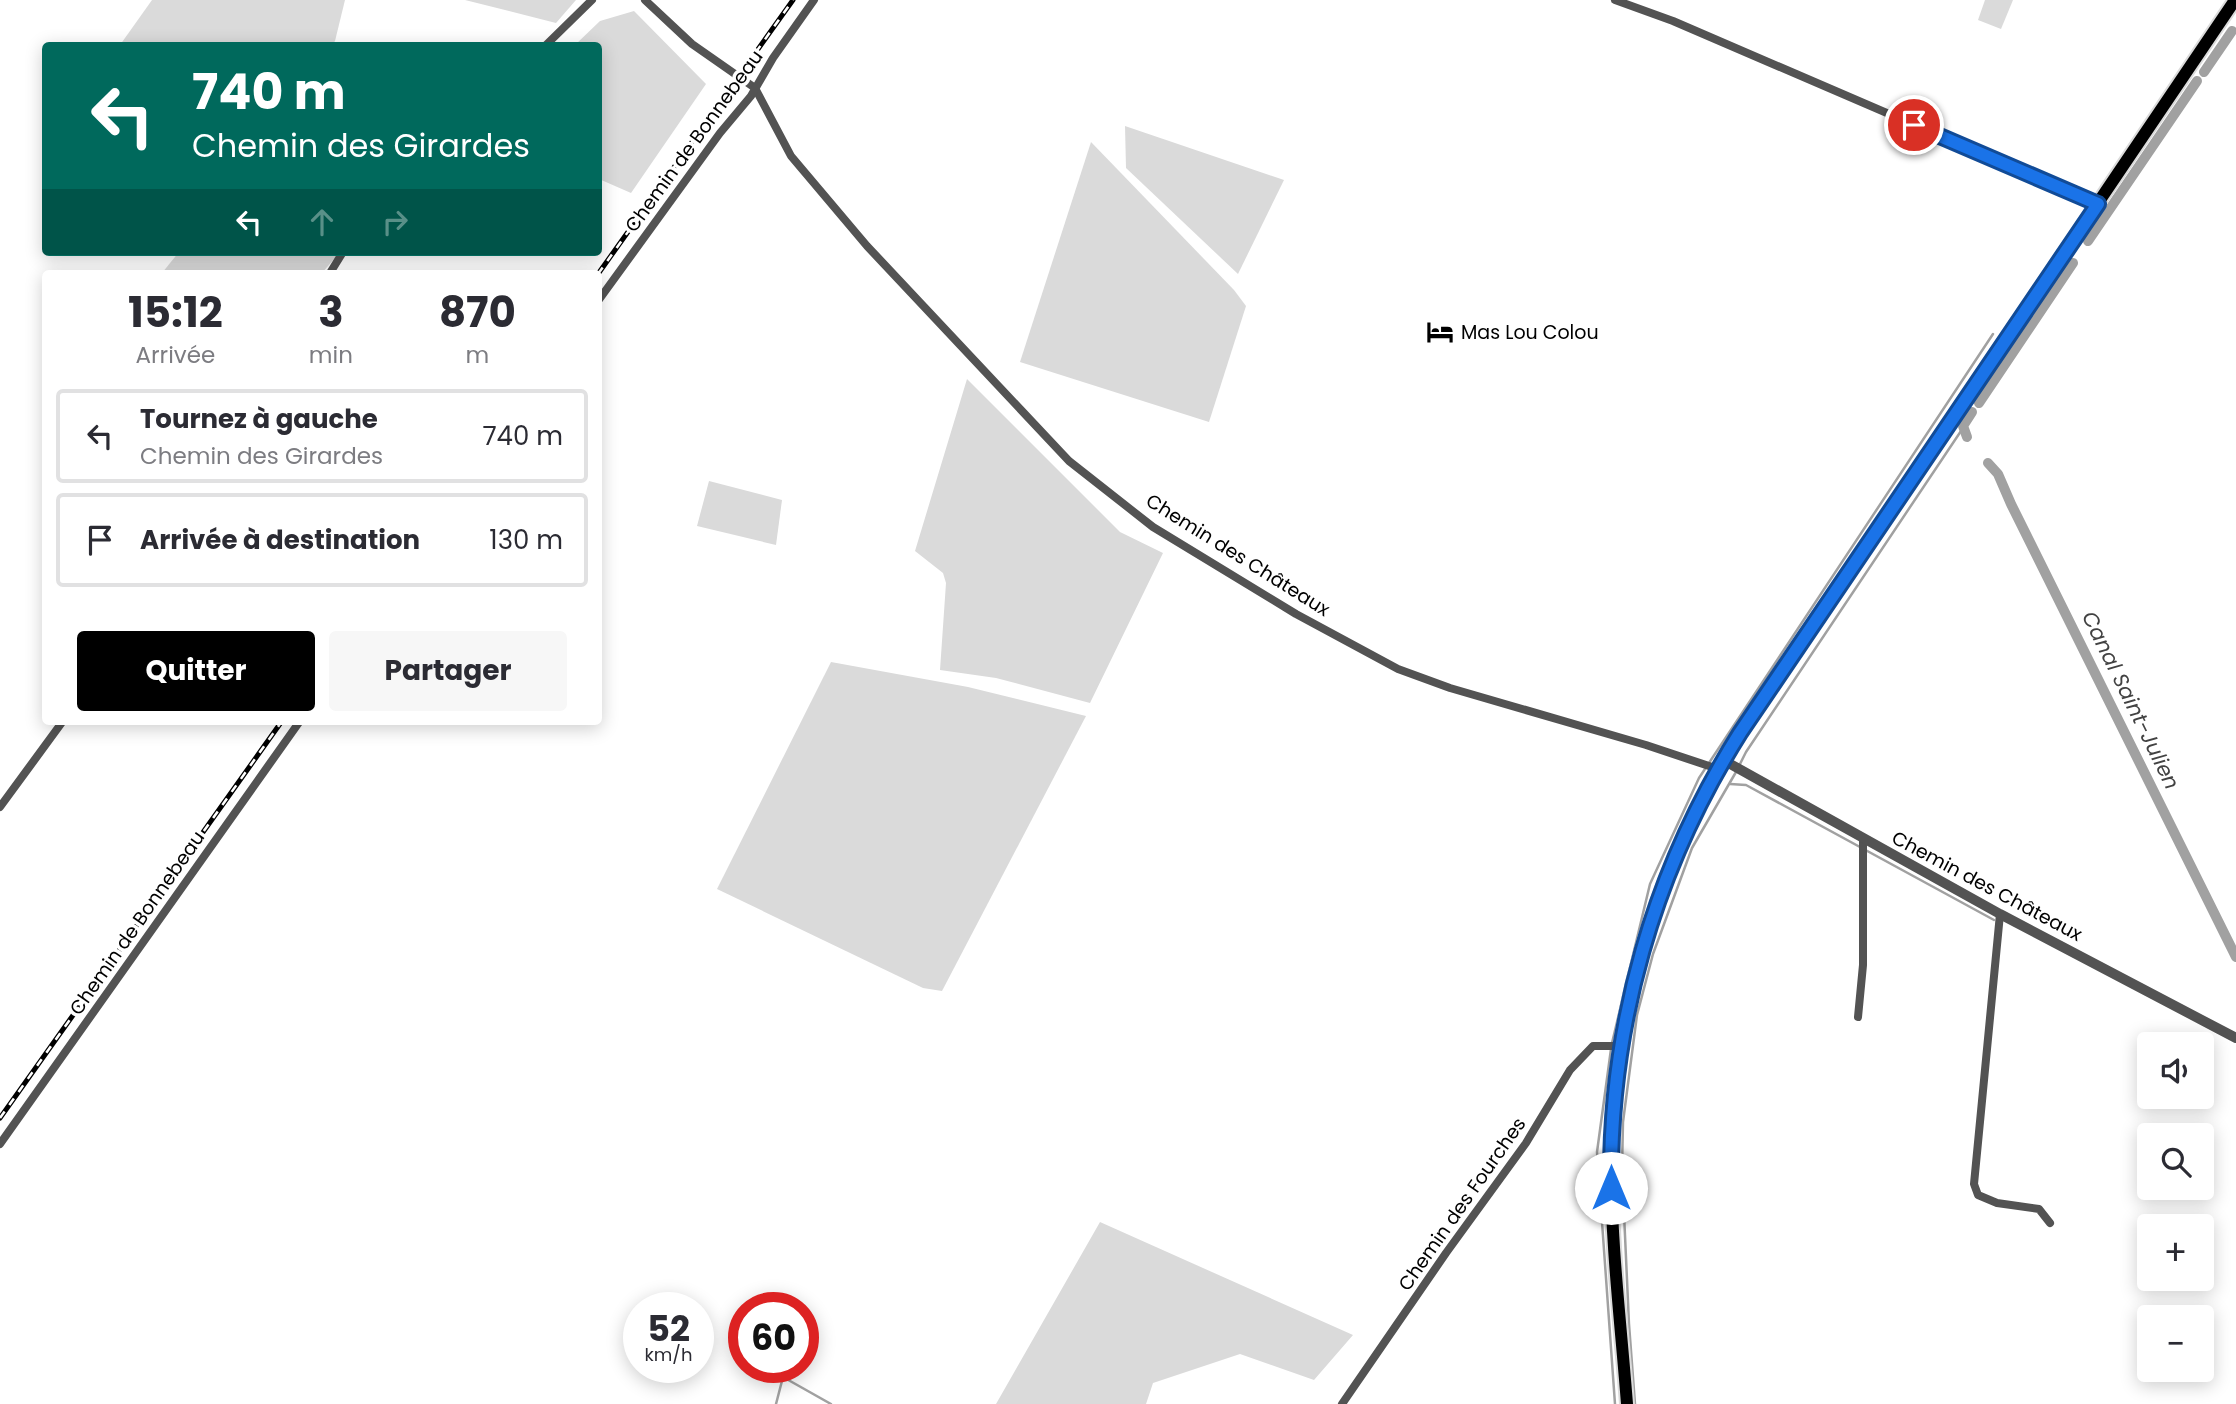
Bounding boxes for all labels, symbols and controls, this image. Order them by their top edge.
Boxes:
street label: Chemin de Bonnebeau [619,44,769,238]
text: 740 m [192,58,346,126]
icon: left [77,70,168,161]
pin [1884,95,1944,155]
icon: arrive [1895,106,1933,144]
text: Chemin des Girardes [192,123,530,168]
icon: left [230,203,268,241]
icon: ahead [303,203,341,241]
icon: right [376,203,414,241]
text: 15:12 [128,283,223,342]
text: 3 [318,283,344,342]
text: 870 [439,283,516,342]
hotel icon: Mas Lou Colou [1425,317,1455,347]
place label: Mas Lou Colou [1461,319,1599,346]
text: Arrivée [136,339,215,371]
text: min [309,339,353,371]
text: m [466,339,489,371]
text: Tournez à gauche [140,401,378,437]
icon: left [81,417,119,455]
text: 740 m [482,418,563,454]
text: Chemin des Girardes [140,440,383,472]
street label: Chemin des Châteaux [1141,487,1335,623]
icon: arrive [81,521,119,559]
text: Arrivée à destination [140,522,420,558]
text: 130 m [489,522,563,558]
water label: Canal Saint-Julien [2075,606,2187,794]
button: Quitter [77,631,315,711]
button: Partager [329,631,567,711]
street label: Chemin des Châteaux [1887,824,2087,948]
street label: Chemin de Bonnebeau [63,825,211,1021]
map controls [2137,1032,2214,1382]
button: sound [2137,1032,2214,1109]
street label: Chemin des Fourches [1392,1112,1532,1296]
button: search [2137,1123,2214,1200]
position arrow [1574,1151,1648,1225]
button: + [2137,1214,2214,1291]
speed limit sign: 60 [728,1292,819,1383]
text: 52 [647,1304,690,1353]
button: − [2137,1305,2214,1382]
text: km/h [645,1342,692,1367]

